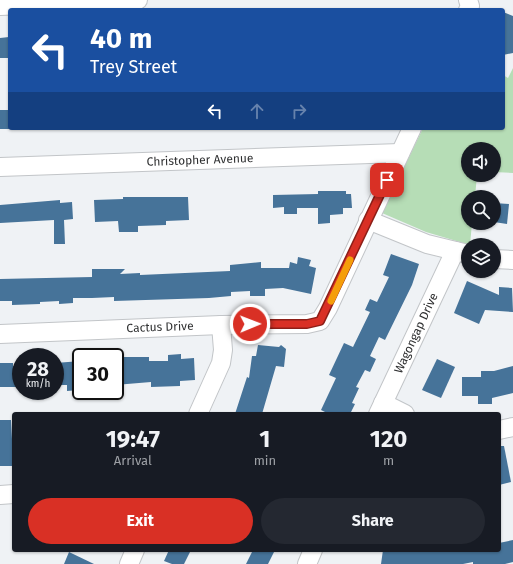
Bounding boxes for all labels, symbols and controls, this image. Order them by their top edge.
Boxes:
text: 40 m [90,22,153,55]
icon: left [24,24,76,76]
text: Trey Street [90,56,177,78]
icon: left [204,100,226,122]
icon: ahead [246,100,268,122]
icon: right [288,100,310,122]
map controls [461,142,501,278]
button: sound [461,142,501,182]
street label: Christopher Avenue [146,151,254,169]
pin [370,163,404,197]
icon: arrive [376,169,398,191]
button: search [461,190,501,230]
button: layers [461,238,501,278]
street label: Wagongap Drive [391,291,441,375]
position arrow [229,303,271,345]
street label: Cactus Drive [126,319,194,335]
speed limit sign: 30 [72,348,124,400]
text: 28 [27,357,49,381]
text: km/h [26,378,50,390]
text: 19:47 [106,425,160,453]
text: 1 [259,425,270,453]
text: 120 [370,425,407,453]
text: Arrival [114,453,152,468]
text: min [254,453,276,468]
text: m [383,453,394,468]
button: Exit [28,498,253,544]
button: Share [261,498,485,544]

